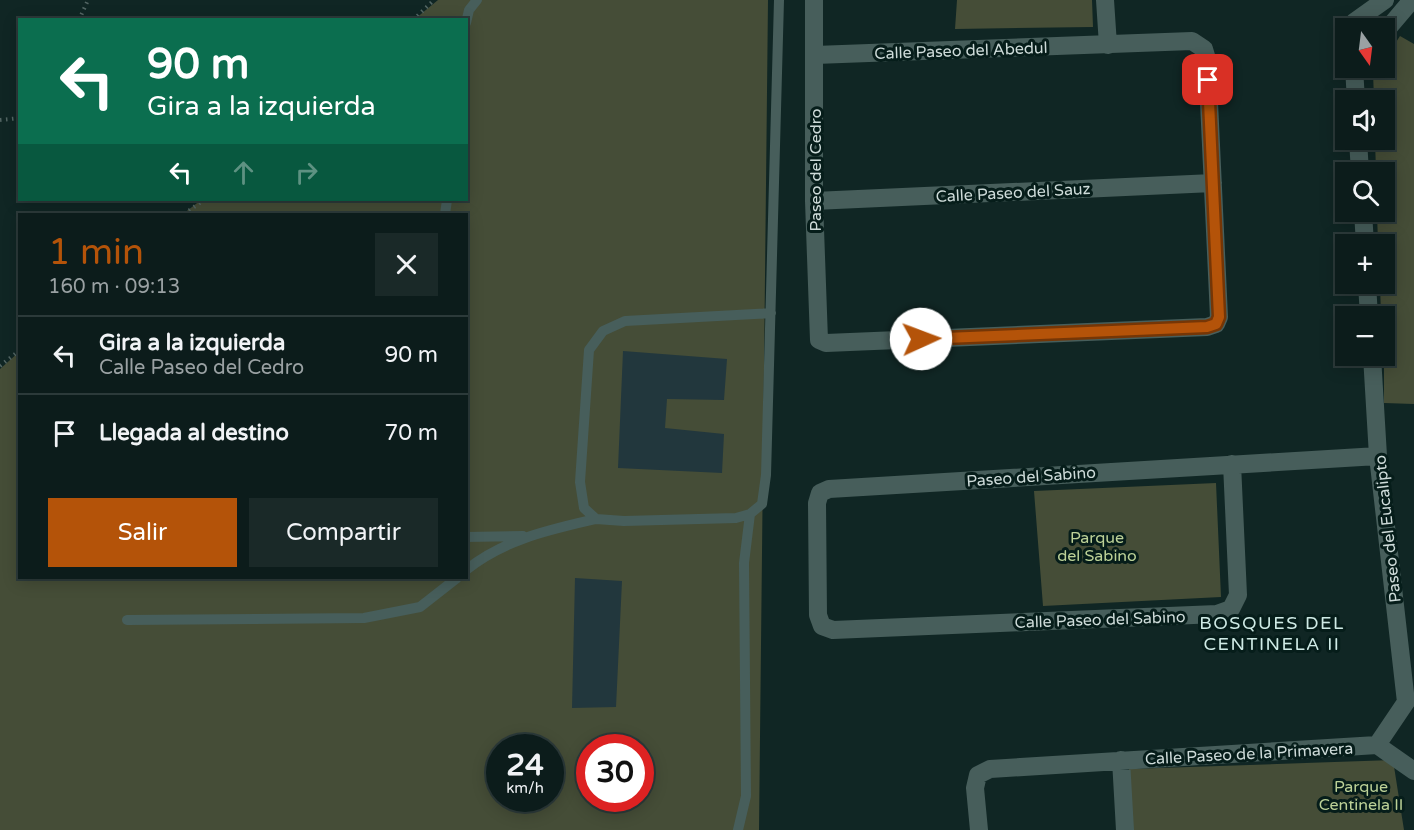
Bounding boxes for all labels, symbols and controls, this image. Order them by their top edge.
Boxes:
north arrow [1335,18,1395,78]
map controls [1335,18,1395,366]
street label: Calle Paseo del Abedul [874,38,1048,64]
text: 90 m [147,39,249,90]
icon: left [48,42,126,120]
pin [1182,54,1233,105]
icon: arrive [1191,63,1224,96]
text: Gira a la izquierda [147,90,376,123]
button: sound [1335,90,1395,150]
street label: Paseo del Cedro [806,109,826,231]
icon: left [164,156,197,189]
icon: ahead [227,156,260,189]
icon: right [290,156,323,189]
button: search [1335,162,1395,222]
street label: Calle Paseo del Sauz [935,179,1091,207]
text: 1 min [48,231,144,274]
button: close [375,233,438,296]
button: + [1335,234,1395,294]
text: 160 m · 09:13 [48,275,180,299]
button: − [1335,306,1395,366]
position arrow [889,307,953,371]
text: Gira a la izquierda [99,330,285,356]
icon: left [48,339,81,372]
text: 90 m [384,342,438,368]
text: Calle Paseo del Cedro [99,356,304,380]
icon: arrive [48,417,81,450]
text: Llegada al destino [99,420,289,446]
text: 70 m [384,420,438,446]
street label: Paseo del Eucalipto [1370,454,1406,604]
street label: Paseo del Sabino [966,462,1096,491]
button: Salir [48,498,237,567]
button: Compartir [249,498,438,567]
park label: Parque del Sabino [1057,528,1137,566]
street label: Calle Paseo del Sabino [1014,607,1186,633]
district label: BOSQUES DEL CENTINELA II [1199,612,1345,655]
speed limit sign: 30 [576,734,654,812]
street label: Calle Paseo de la Primavera [1144,739,1354,769]
text: 24 [506,747,544,784]
park label: Parque Centinela II [1319,777,1403,815]
text: km/h [506,779,544,797]

